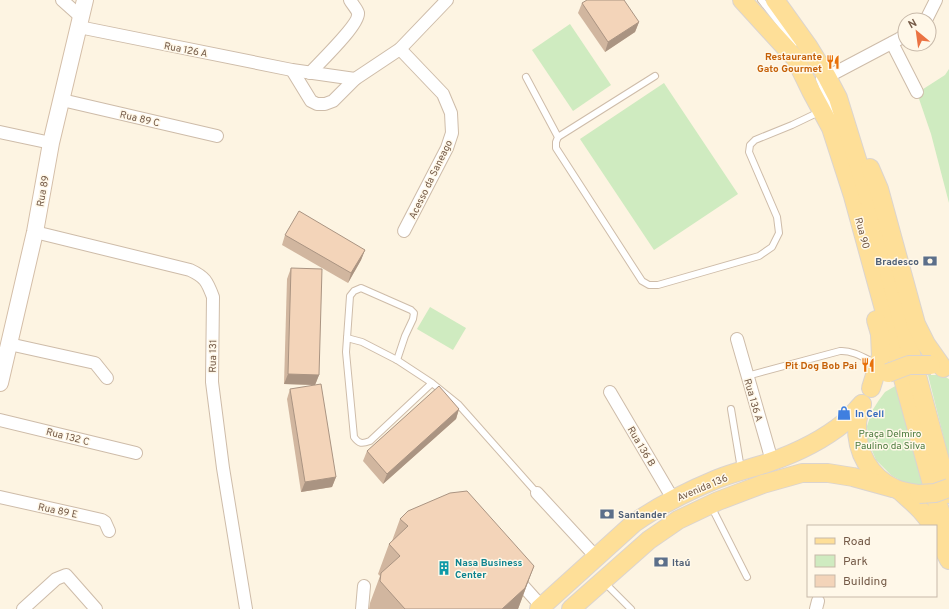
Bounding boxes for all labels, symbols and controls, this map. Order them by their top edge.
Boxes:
north arrow [897,12,937,52]
text: N [906,16,919,32]
street label: Rua 126 A [163,40,209,61]
place label: Restaurante Gato Gourmet [757,51,822,76]
restaurant icon: Restaurante Gato Gourmet [825,54,841,70]
street label: Rua 89 C [118,109,161,130]
street label: Acesso da Saneago [407,138,456,221]
street label: Rua 89 [34,175,53,208]
street label: Rua 90 [851,216,872,251]
bank icon: Bradesco [922,253,938,269]
place label: Bradesco [875,256,919,269]
street label: Rua 131 [207,339,220,373]
restaurant icon: Pit Dog Bob Pai [860,357,876,373]
place label: Pit Dog Bob Pai [785,360,857,373]
street label: Rua 136 A [740,377,765,424]
shop icon: In Cell [836,405,852,421]
place label: In Cell [855,408,884,421]
street label: Rua 136 B [624,424,658,469]
street label: Rua 132 C [45,426,91,449]
park label: Praça Delmiro Paulino da Silva [855,428,925,453]
street label: Avenida 136 [675,472,730,505]
street label: Rua 89 E [37,501,79,522]
bank icon: Santander [599,506,615,522]
place label: Santander [618,509,667,522]
legend [807,525,937,597]
text: Road [843,534,871,550]
bank icon: Itaú [653,554,669,570]
text: Park [843,554,868,570]
place label: Nasa Business Center [455,557,523,582]
place label: Itaú [672,557,690,570]
building icon: Nasa Business Center [436,560,452,576]
text: Building [843,574,887,590]

